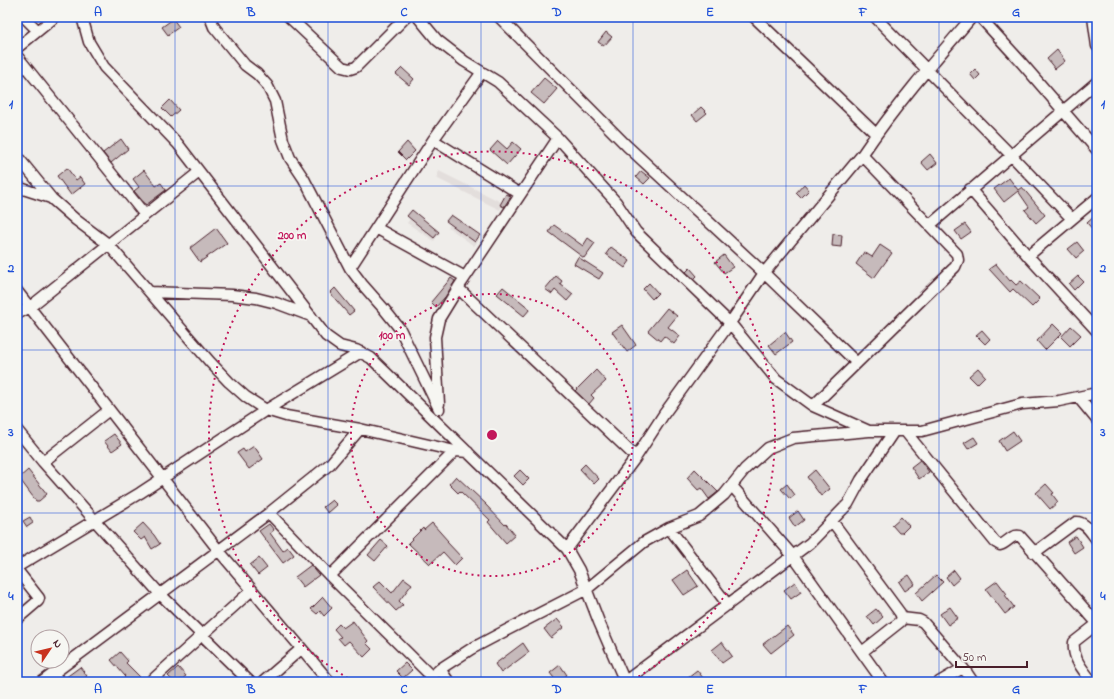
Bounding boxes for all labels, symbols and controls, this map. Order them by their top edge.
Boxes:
text: A [94,3,102,22]
text: B [246,3,256,22]
text: C [400,3,408,22]
text: D [551,3,562,22]
text: E [706,3,714,22]
text: F [858,3,868,22]
text: G [1012,3,1020,22]
text: 1 [9,95,14,114]
text: 1 [1101,95,1106,114]
text: 200 m [277,227,307,245]
text: 2 [7,259,15,278]
text: 2 [1099,259,1107,278]
text: 100 m [379,327,406,345]
text: 3 [7,423,14,442]
text: 3 [1099,423,1106,442]
centre of rings [485,428,499,442]
text: 4 [7,587,14,606]
text: 4 [1099,587,1106,606]
north arrow [30,629,70,669]
text: N [49,636,66,651]
scale bar [956,643,1027,669]
text: 50 m [962,649,986,667]
text: A [94,680,102,699]
text: B [246,680,256,699]
text: C [400,680,408,699]
text: D [551,680,562,699]
text: E [706,680,714,699]
text: F [858,680,868,699]
text: G [1012,680,1020,699]

